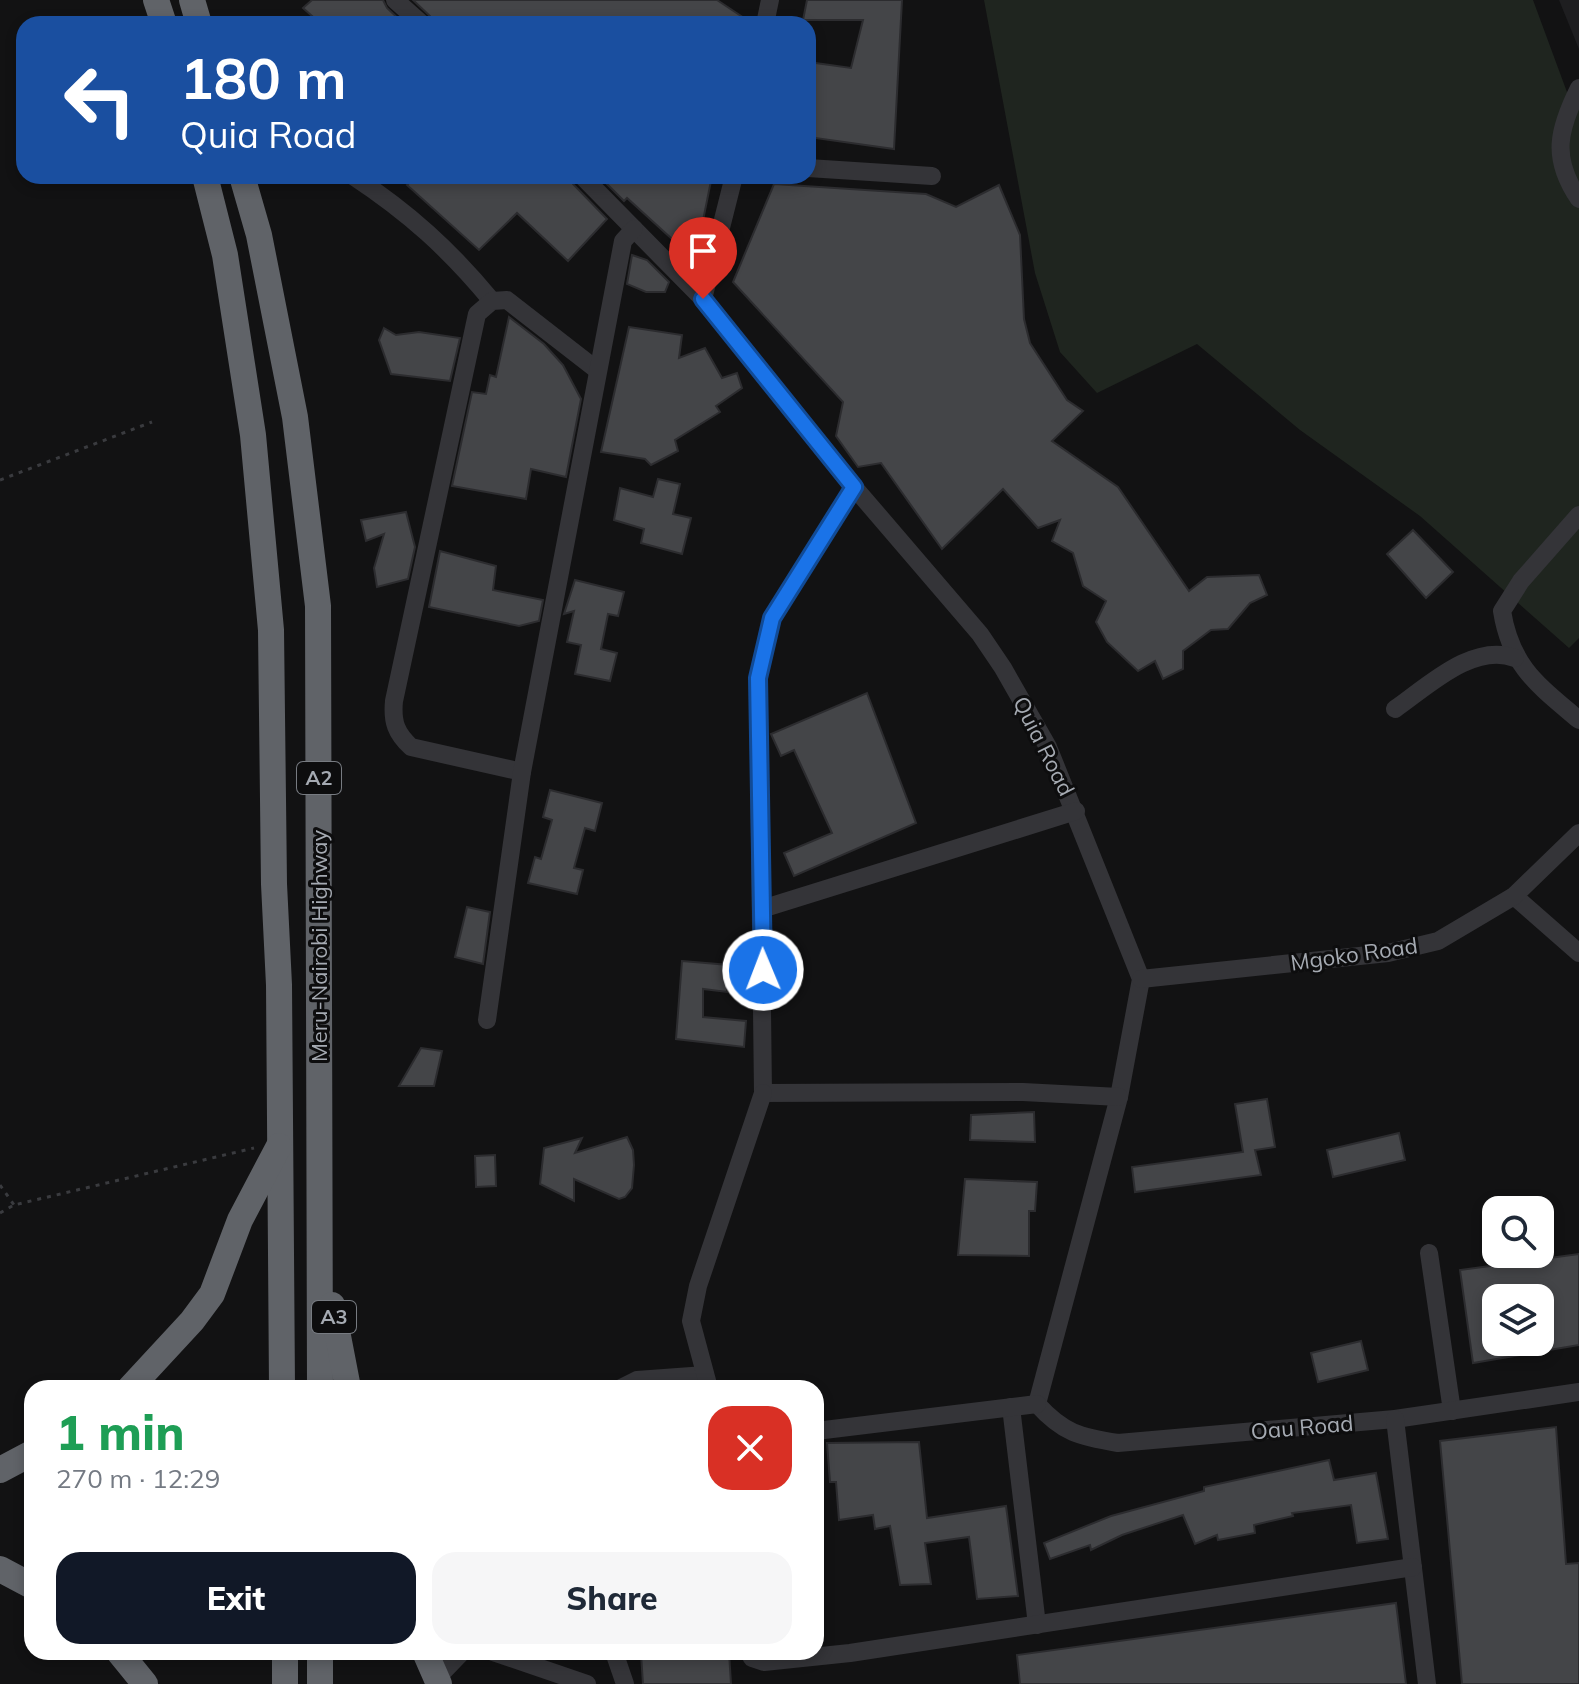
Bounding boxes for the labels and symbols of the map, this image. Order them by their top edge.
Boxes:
pin [669,217,737,299]
street label: Quia Road [1007,692,1081,800]
road number: A2 [297,762,341,794]
street label: Meru-Nairobi Highway [305,830,333,1062]
position arrow [721,928,805,1012]
street label: Mgoko Road [1289,931,1419,977]
road number: A3 [312,1301,356,1333]
street label: Oau Road [1250,1409,1354,1445]

